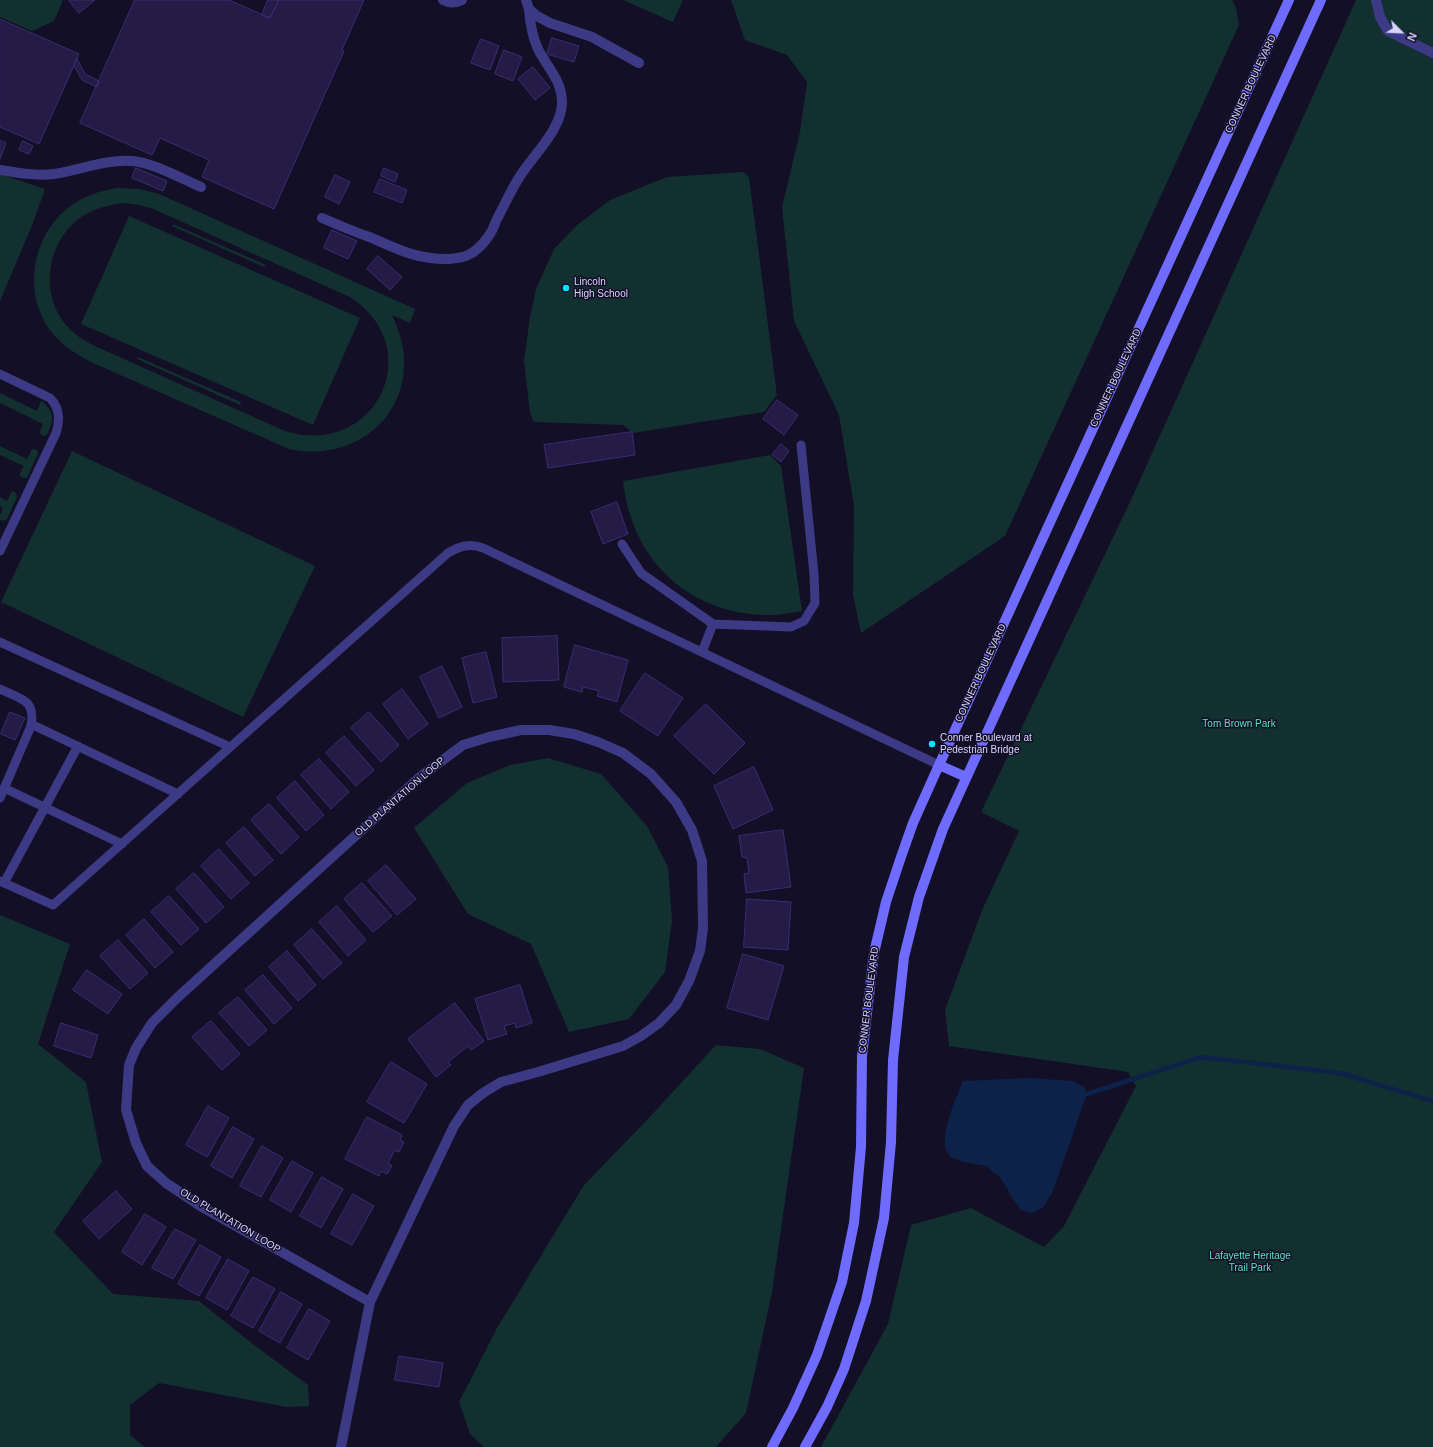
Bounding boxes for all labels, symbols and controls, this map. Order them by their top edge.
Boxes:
north arrow [1381,12,1421,52]
text: N [1405,31,1419,43]
street label: CONNER BOULEVARD [1223,33,1279,135]
place label: Lincoln High School [574,276,628,300]
marker: Lincoln High School [561,283,571,293]
street label: CONNER BOULEVARD [1088,327,1144,429]
street label: CONNER BOULEVARD [953,622,1009,724]
park label: Tom Brown Park [1202,718,1276,730]
place label: Conner Boulevard at Pedestrian Bridge [940,732,1032,756]
marker: Conner Boulevard at Pedestrian Bridge [927,739,937,749]
street label: OLD PLANTATION LOOP [353,755,447,839]
street label: CONNER BOULEVARD [857,946,881,1054]
street label: OLD PLANTATION LOOP [178,1186,282,1256]
park label: Lafayette Heritage Trail Park [1209,1250,1291,1274]

